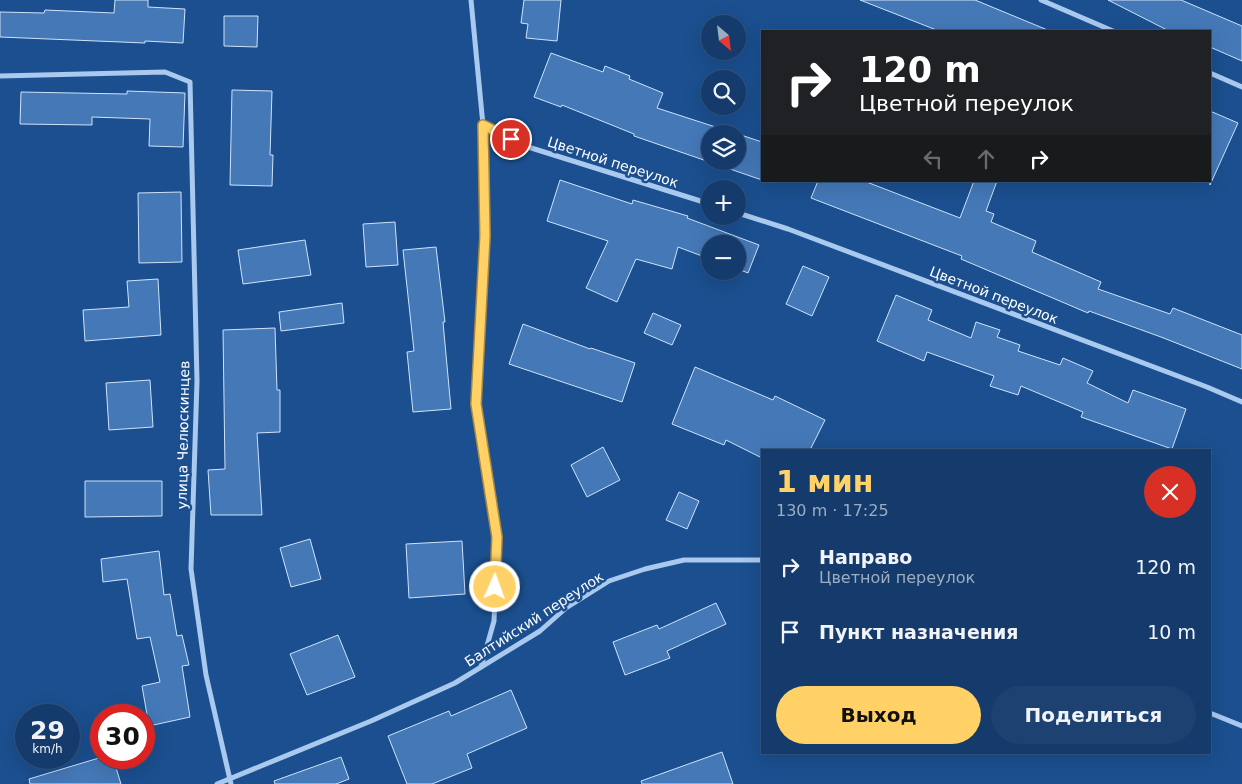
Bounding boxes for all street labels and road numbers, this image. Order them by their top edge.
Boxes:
street label: Цветной переулок [546,133,680,191]
street label: Цветной переулок [927,263,1061,327]
street label: улица Челюскинцев [174,361,192,509]
street label: Балтийский переулок [462,568,606,670]

